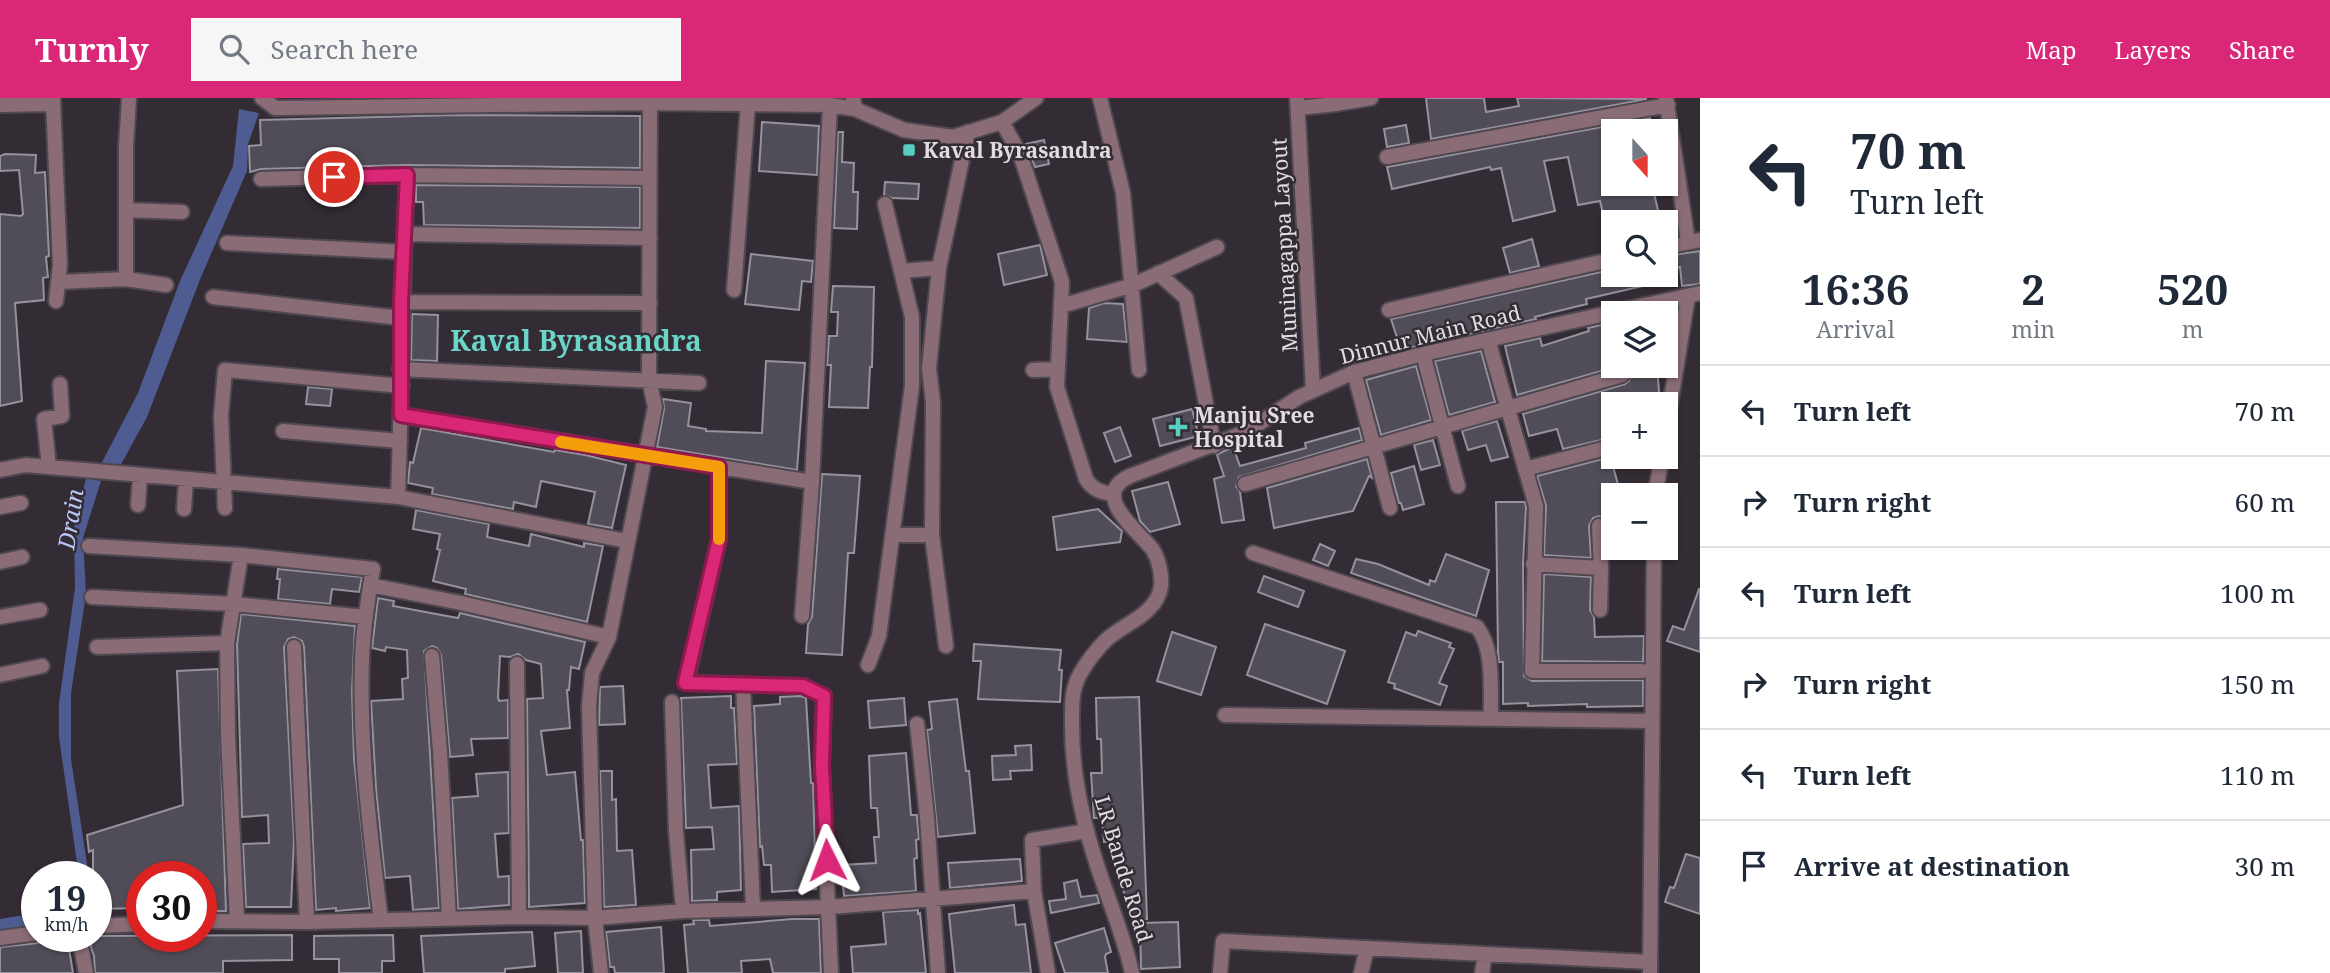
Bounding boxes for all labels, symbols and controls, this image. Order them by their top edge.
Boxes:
search box [191,18,681,81]
text: Turnly [35,27,149,72]
icon: search [215,30,253,68]
text: Search here [271,31,418,67]
text: Map [2026,33,2077,66]
text: Layers [2115,33,2191,66]
text: Share [2229,33,2295,66]
text: 70 m [1850,117,1966,183]
north arrow [1601,119,1678,196]
map controls [1601,119,1678,560]
icon: left [1735,126,1826,217]
place label: Kaval Byrasandra [923,136,1112,164]
street label: Muninagappa Layout [1264,137,1304,353]
marker: Kaval Byrasandra [901,142,917,158]
pin [304,147,364,207]
icon: arrive [315,158,353,196]
text: Turn left [1850,180,1984,223]
button: search [1601,210,1678,287]
text: 16:36 [1802,260,1909,317]
text: 2 [2021,260,2045,317]
text: 520 [2157,260,2228,317]
street label: Dinnur Main Road [1337,298,1524,370]
button: layers [1601,301,1678,378]
text: Arrival [1816,313,1895,345]
text: min [2011,313,2055,345]
text: m [2182,313,2203,345]
district label: Kaval Byrasandra [450,321,702,359]
button: + [1601,392,1678,469]
icon: left [1735,392,1773,430]
text: Turn left [1794,393,1911,429]
text: 70 m [2235,393,2295,429]
place label: Manju Sree Hospital [1194,401,1314,453]
marker: Manju Sree Hospital [1168,417,1188,437]
button: − [1601,483,1678,560]
icon: right [1735,483,1773,521]
text: Turn right [1794,484,1931,520]
text: 60 m [2235,484,2295,520]
water label: Drain [49,486,91,553]
icon: left [1735,574,1773,612]
text: Turn left [1794,575,1911,611]
text: 100 m [2220,575,2295,611]
icon: right [1735,665,1773,703]
text: Turn right [1794,666,1931,702]
text: 150 m [2220,666,2295,702]
icon: left [1735,756,1773,794]
text: Turn left [1794,757,1911,793]
text: 110 m [2220,757,2295,793]
street label: LR Bande Road [1088,792,1160,946]
position arrow [790,823,864,897]
icon: arrive [1735,847,1773,885]
text: Arrive at destination [1794,848,2070,884]
text: 30 m [2235,848,2295,884]
speed limit sign: 30 [126,861,217,952]
text: 19 [47,874,86,921]
text: km/h [44,912,89,936]

